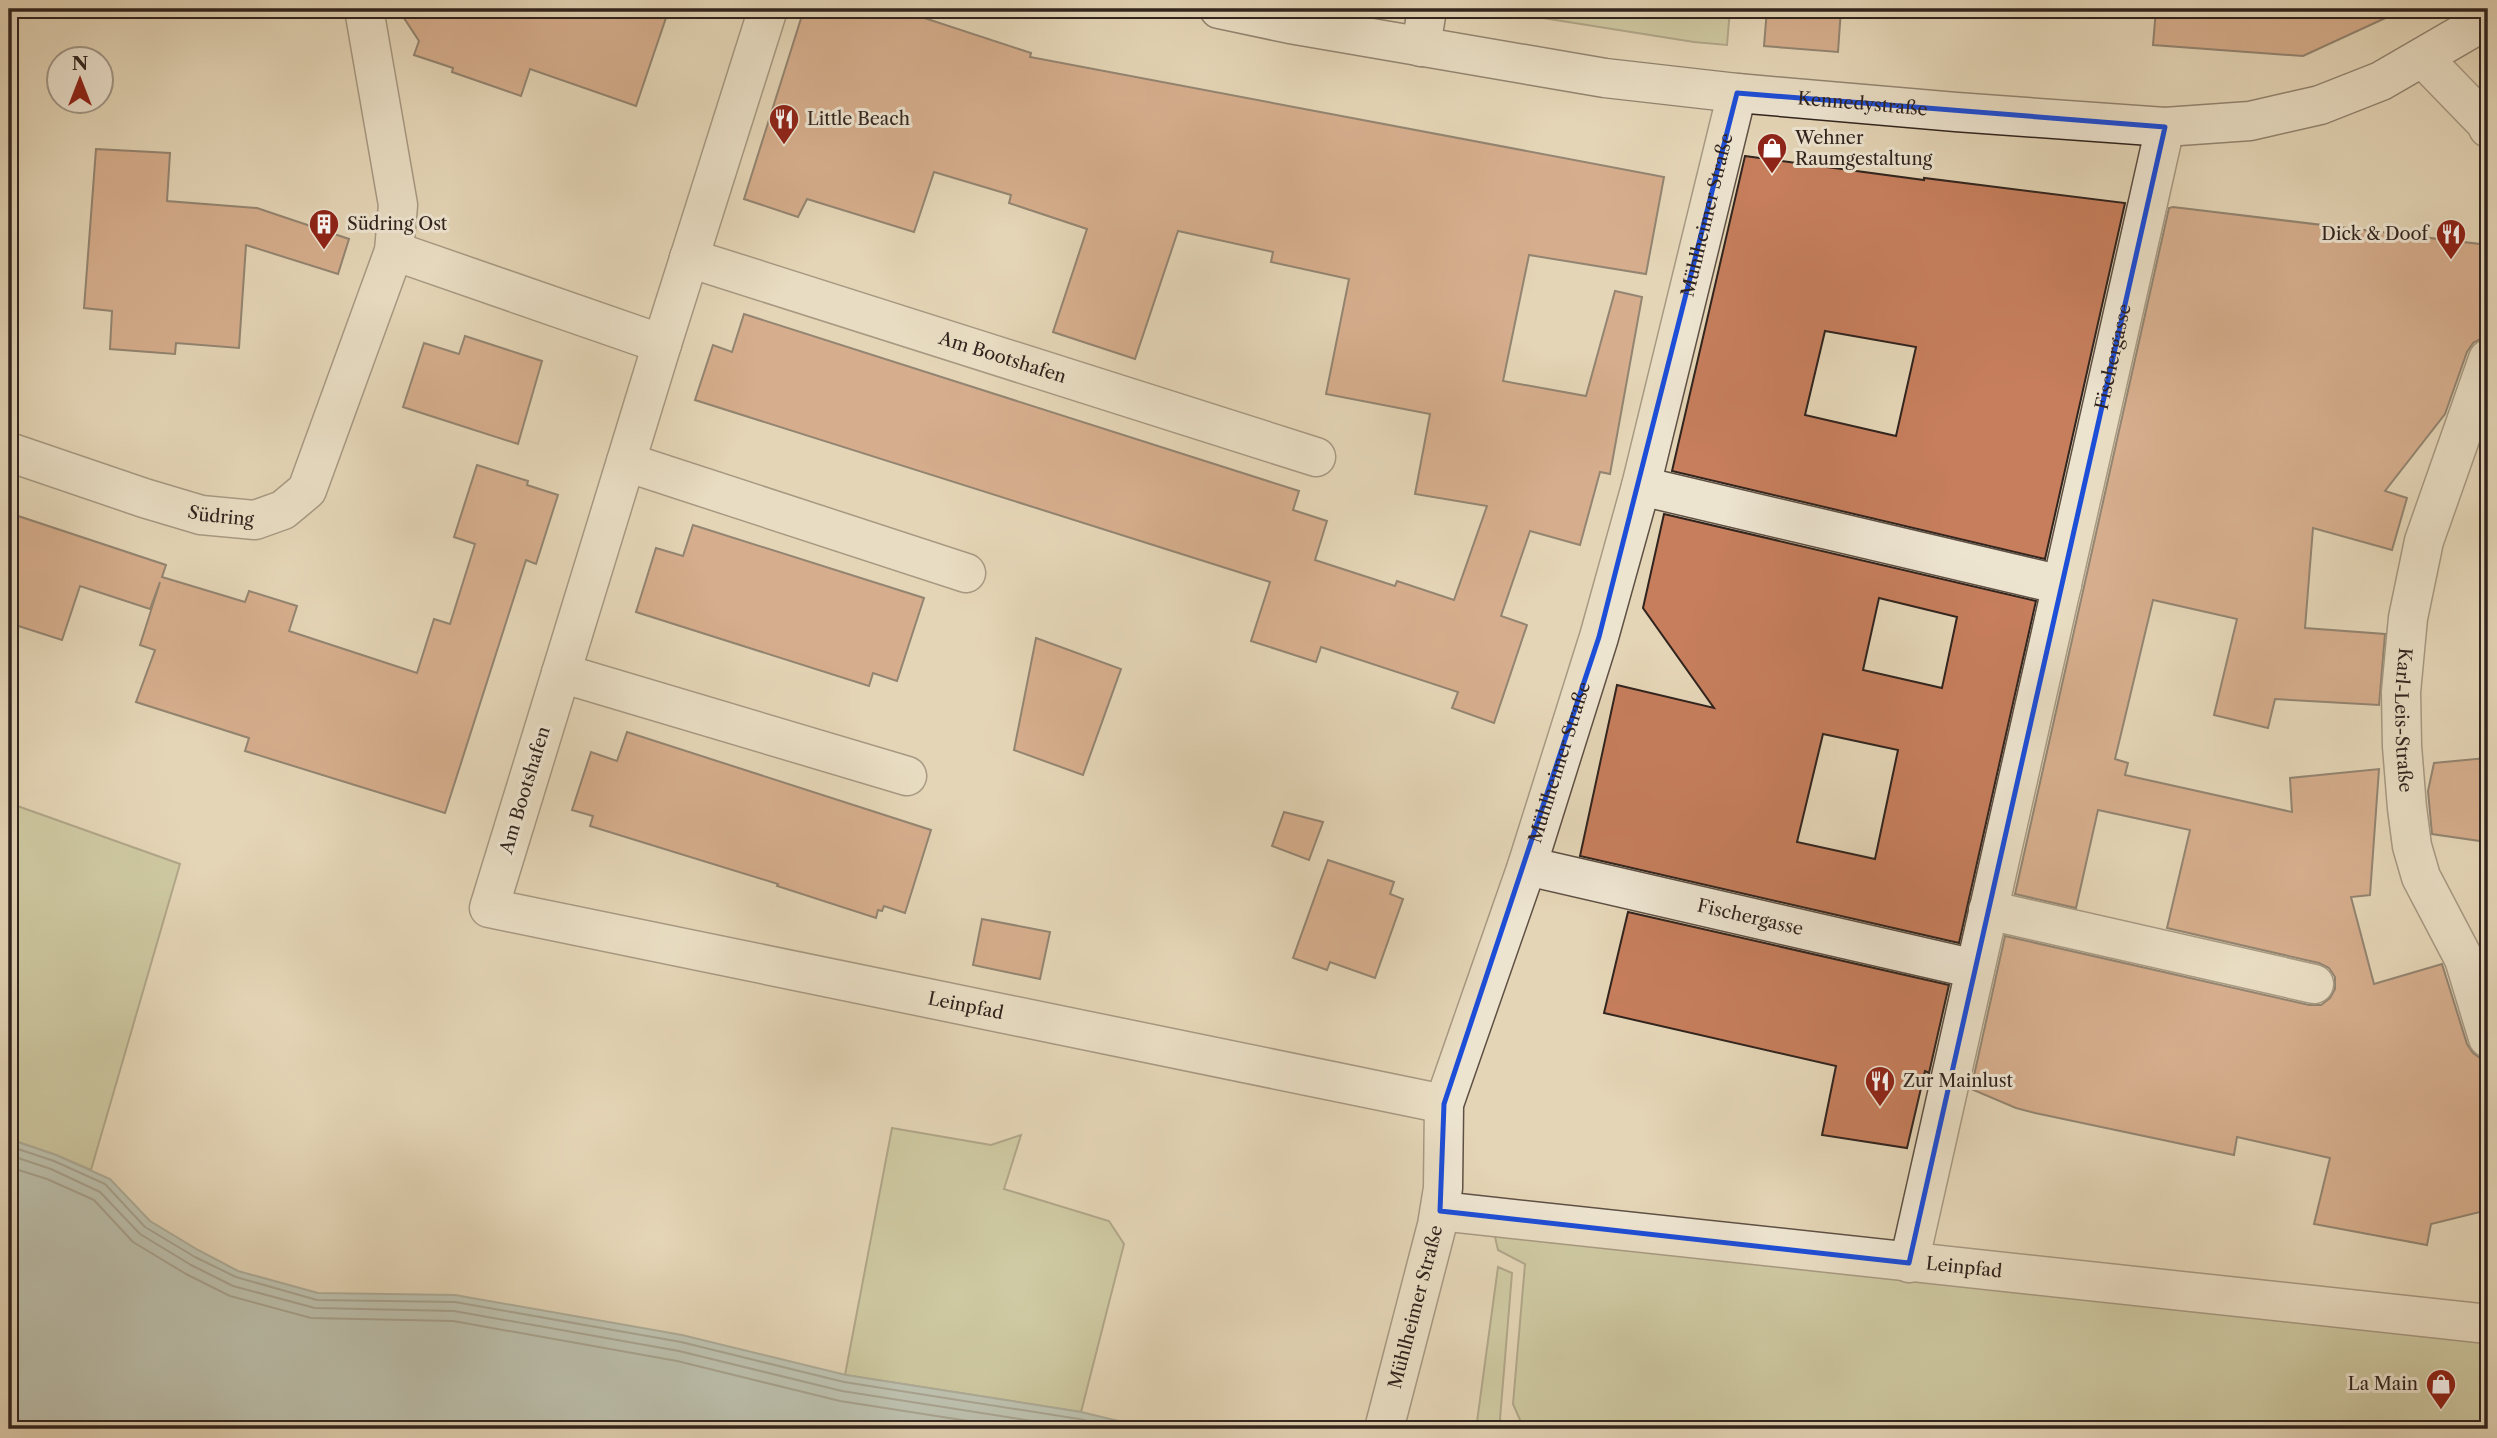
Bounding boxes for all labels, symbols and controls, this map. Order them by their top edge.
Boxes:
north arrow [46,46,116,116]
text: N [72,52,88,75]
street label: Kennedystraße [1797,87,1928,120]
restaurant icon: Little Beach [767,102,801,146]
place label: Little Beach [807,108,910,130]
place label: Wehner Raumgestaltung [1794,127,1933,170]
street label: Mühlheimer Straße [1677,131,1738,299]
shop icon: Wehner Raumgestaltung [1755,131,1789,175]
building icon: Südring Ost [307,207,341,251]
place label: Südring Ost [347,213,448,235]
restaurant icon: Dick & Doof [2434,217,2468,261]
place label: Dick & Doof [2321,223,2431,245]
street label: Fischergasse [2091,302,2136,412]
street label: Am Bootshafen [935,327,1069,388]
street label: Südring [185,501,255,531]
street label: Karl-Leis-Straße [2390,647,2417,793]
street label: Mühlheimer Straße [1524,679,1595,846]
street label: Am Bootshafen [495,724,555,857]
street label: Fischergasse [1695,894,1805,940]
street label: Leinpfad [926,987,1006,1024]
restaurant icon: Zur Mainlust [1863,1064,1897,1108]
place label: Zur Mainlust [1903,1070,2014,1092]
street label: Mühlheimer Straße [1384,1223,1447,1391]
street label: Leinpfad [1925,1252,2003,1283]
shop icon: La Main [2424,1367,2458,1411]
place label: La Main [2348,1373,2418,1395]

